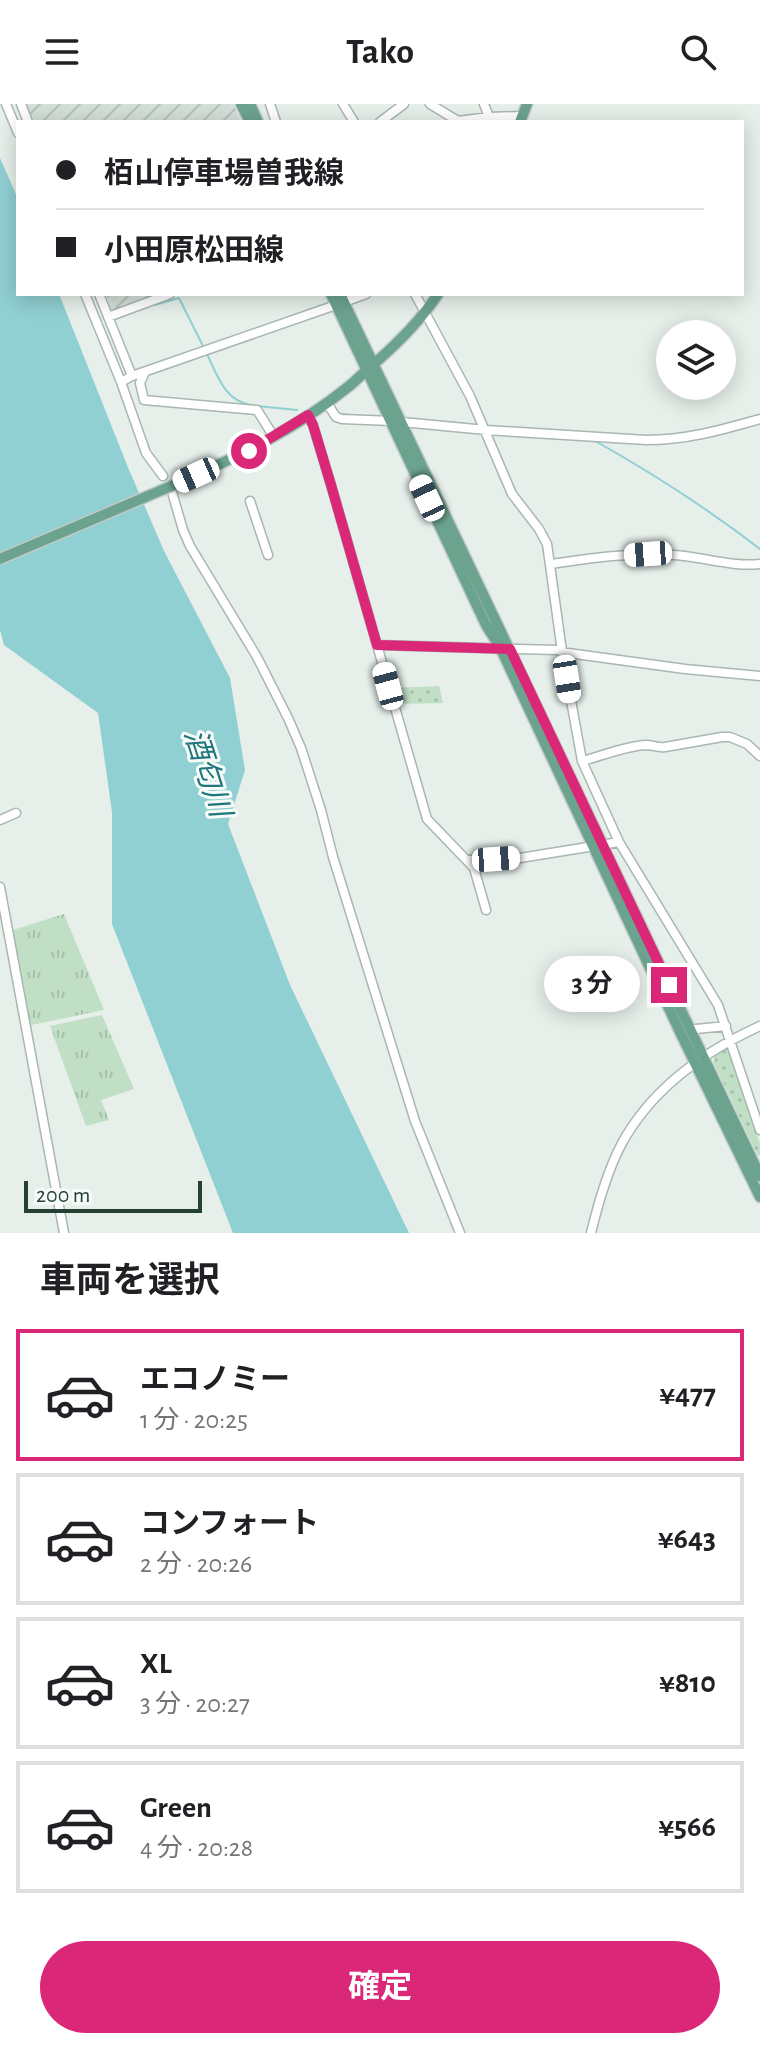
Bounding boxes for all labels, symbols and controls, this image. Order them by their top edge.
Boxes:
icon: menu [40,30,84,74]
icon: search [676,30,720,74]
text: Tako [346,34,414,70]
text: 栢山停車場曽我線 [104,159,344,189]
text: 小田原松田線 [104,236,284,266]
map controls [656,320,736,400]
button: layers [656,320,736,400]
route start [231,433,267,469]
car [169,454,223,496]
car [406,471,448,525]
car [623,540,673,568]
car [551,653,583,705]
car [370,660,406,712]
water label: 酒匂川 [179,725,238,824]
car [471,845,521,873]
callout: 3 分 [545,957,641,1013]
route end [651,967,687,1003]
text: 3 分 [571,971,613,997]
scale bar [24,1177,202,1213]
text: 200 m [36,1184,90,1206]
text: 車両を選択 [40,1263,220,1299]
icon: car [44,1359,116,1431]
text: エコノミー [140,1365,290,1395]
text: ¥477 [659,1380,716,1410]
text: 1 分 · 20:25 [140,1407,248,1433]
icon: car [44,1503,116,1575]
text: コンフォート [140,1509,319,1539]
text: ¥643 [658,1524,716,1554]
text: 2 分 · 20:26 [140,1551,252,1577]
icon: car [44,1647,116,1719]
text: XL [140,1649,172,1679]
text: ¥810 [659,1668,716,1698]
text: 3 分 · 20:27 [140,1691,250,1717]
icon: car [44,1791,116,1863]
text: Green [140,1793,212,1823]
text: ¥566 [658,1812,716,1842]
text: 4 分 · 20:28 [140,1835,253,1861]
button: 確定 [40,1941,720,2033]

